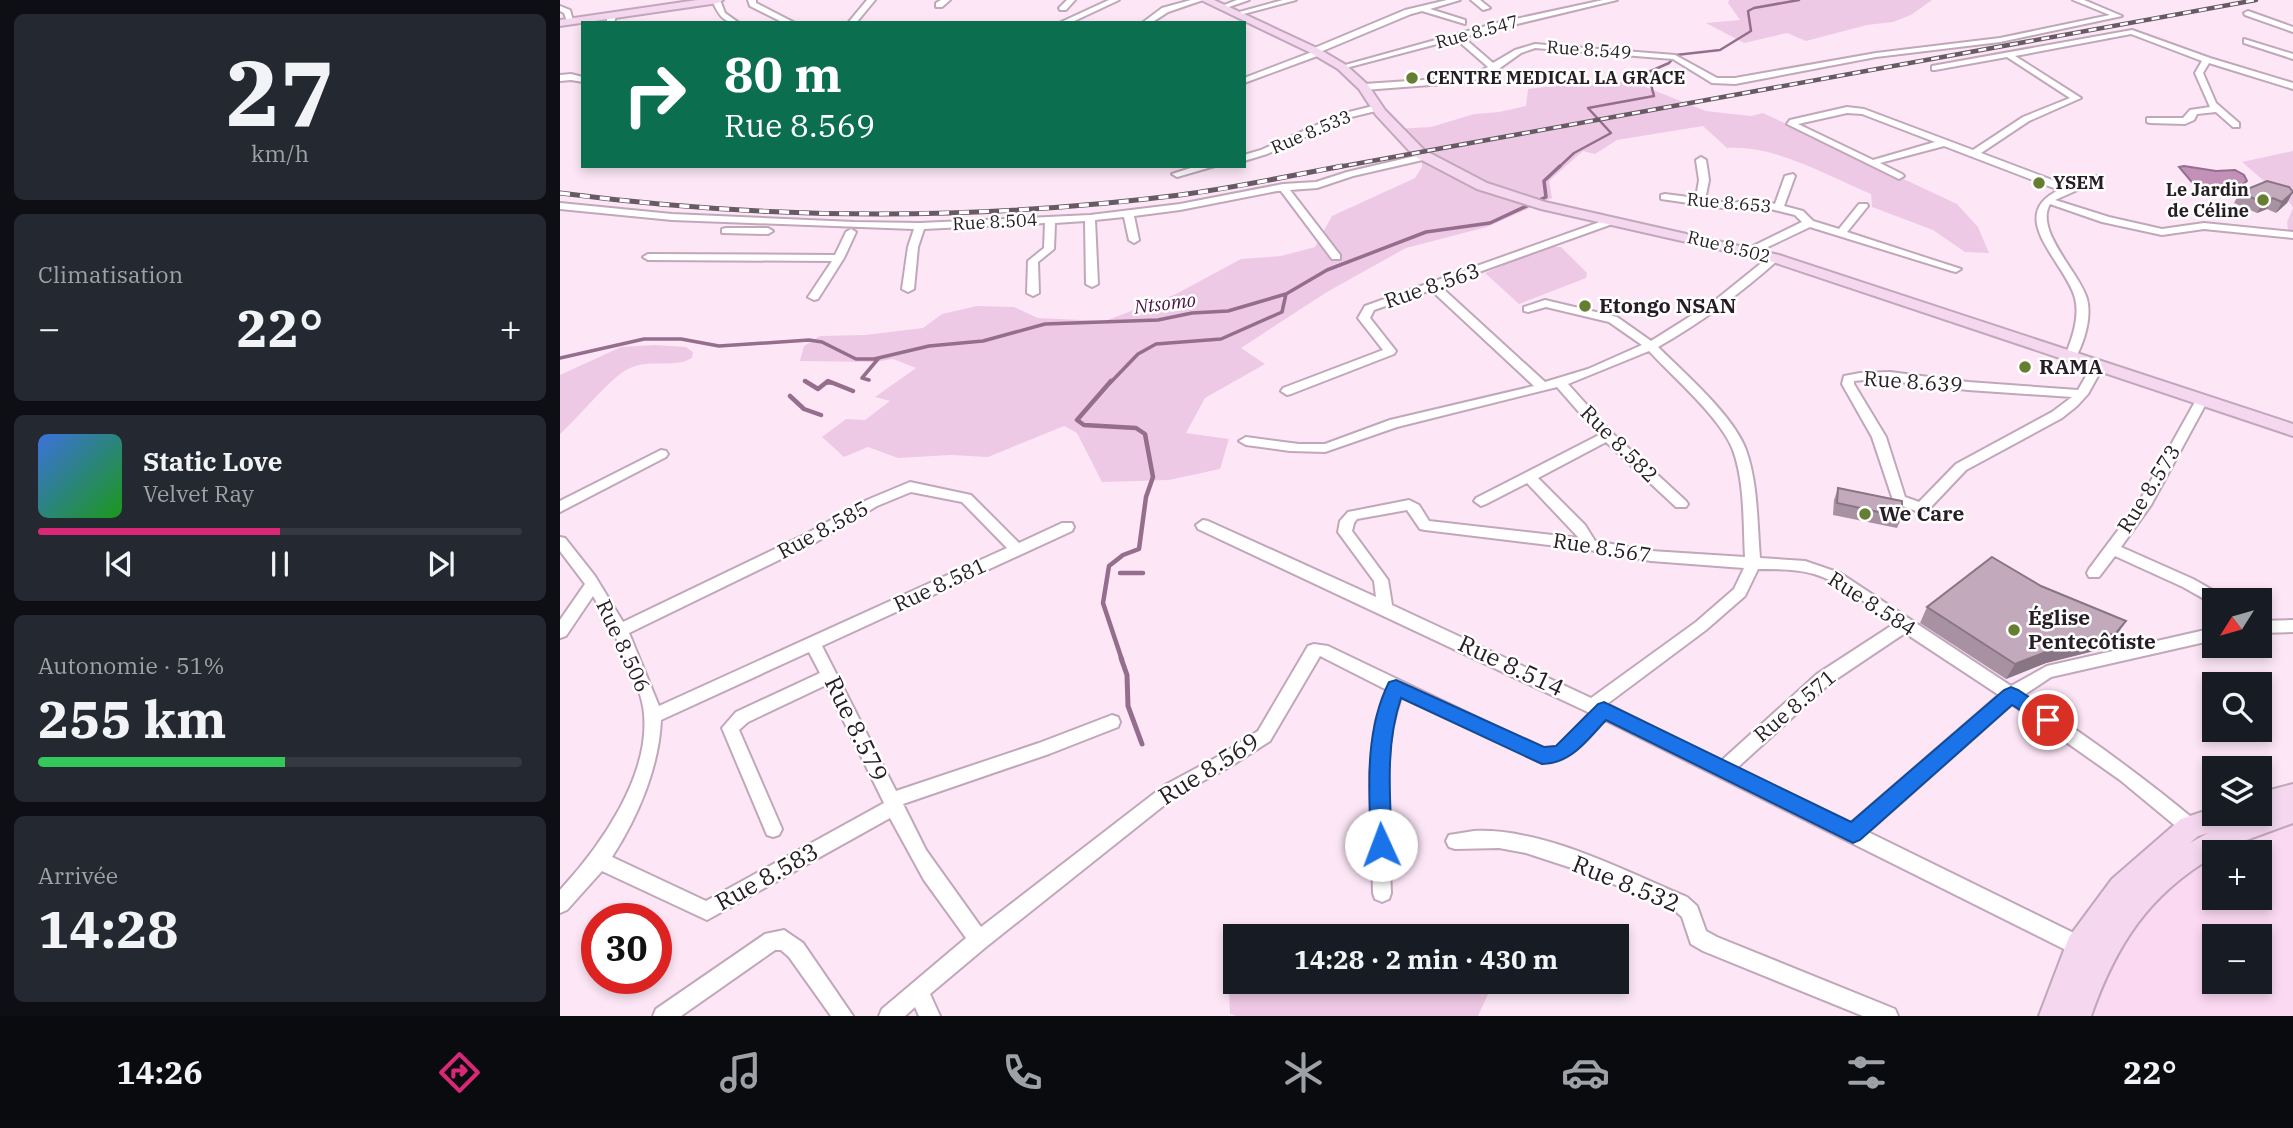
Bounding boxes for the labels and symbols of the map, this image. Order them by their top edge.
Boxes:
street label: Rue 8.547 [1433,9,1521,54]
street label: Rue 8.549 [1546,35,1632,64]
place label: CENTRE MEDICAL LA GRACE [1426,66,1685,89]
marker: CENTRE MEDICAL LA GRACE [1404,70,1420,86]
street label: Rue 8.533 [1267,104,1354,159]
place label: YSEM [2053,171,2104,194]
marker: YSEM [2031,175,2047,191]
place label: Le Jardin de Céline [2166,178,2249,222]
street label: Rue 8.653 [1686,187,1772,218]
marker: Le Jardin de Céline [2255,192,2271,208]
street label: Rue 8.504 [952,208,1038,235]
street label: Rue 8.502 [1685,225,1773,268]
street label: Rue 8.563 [1380,256,1483,314]
water label: Ntsomo [1132,287,1197,319]
place label: Etongo NSAN [1599,291,1736,319]
marker: Etongo NSAN [1577,298,1593,314]
place label: RAMA [2039,352,2103,380]
marker: RAMA [2017,359,2033,375]
street label: Rue 8.639 [1863,364,1964,398]
street label: Rue 8.582 [1575,398,1665,488]
street label: Rue 8.573 [2110,439,2186,538]
street label: Rue 8.585 [772,493,873,565]
place label: We Care [1879,499,1964,527]
marker: We Care [1857,506,1873,522]
street label: Rue 8.567 [1551,525,1653,569]
street label: Rue 8.581 [889,550,990,618]
street label: Rue 8.584 [1823,564,1922,642]
north arrow [2202,588,2272,658]
street label: Rue 8.506 [590,595,658,696]
place label: Église Pentecôtiste [2028,603,2156,655]
marker: Église Pentecôtiste [2006,622,2022,638]
street label: Rue 8.514 [1453,627,1570,704]
street label: Rue 8.571 [1747,663,1841,748]
street label: Rue 8.579 [818,671,896,787]
pin [2018,690,2078,750]
street label: Rue 8.569 [1152,725,1265,812]
position arrow [1344,808,1418,882]
street label: Rue 8.583 [709,835,824,918]
street label: Rue 8.532 [1568,847,1685,919]
speed limit sign: 30 [581,903,672,994]

